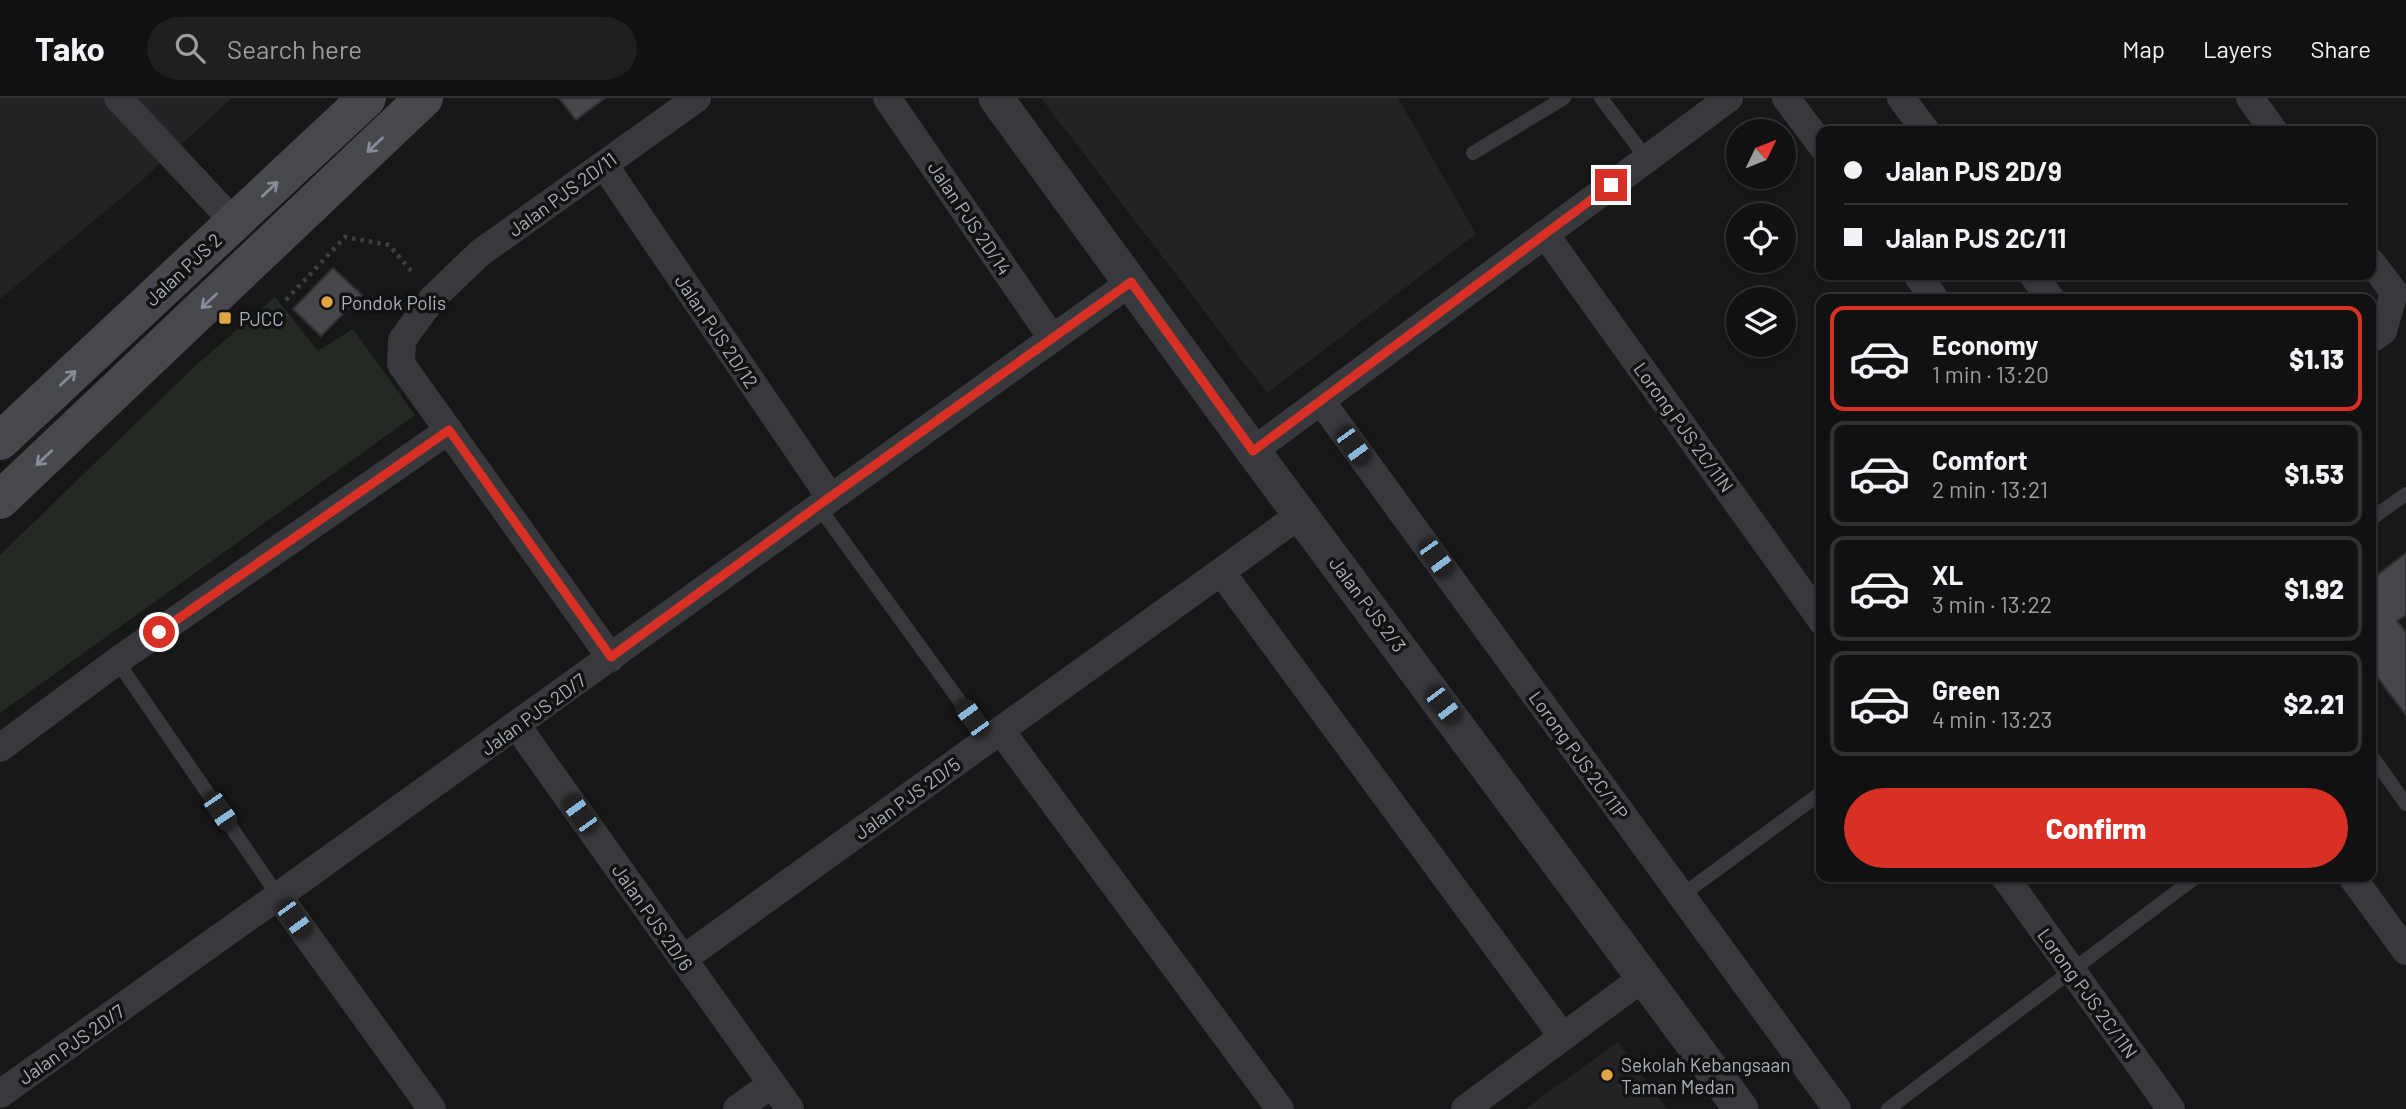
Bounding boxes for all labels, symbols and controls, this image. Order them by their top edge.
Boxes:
search box [147,17,637,80]
text: Tako [35,28,105,68]
icon: search [171,29,209,67]
text: Search here [227,33,362,64]
text: Map [2122,34,2165,63]
text: Layers [2203,34,2272,63]
text: Share [2310,34,2371,63]
north arrow [1726,119,1796,189]
map controls [1726,119,1796,357]
one-way arrow [366,136,384,153]
street label: Jalan PJS 2D/11 [503,147,621,241]
text: Jalan PJS 2D/9 [1886,155,2062,186]
street label: Jalan PJS 2D/14 [923,157,1017,279]
route end [1595,169,1627,201]
one-way arrow [261,180,278,197]
button: locate [1726,203,1796,273]
text: Jalan PJS 2C/11 [1886,222,2066,253]
street label: Jalan PJS 2 [140,228,226,310]
street label: Jalan PJS 2D/12 [671,270,763,392]
button: layers [1726,287,1796,357]
place label: Pondok Polis [341,291,446,314]
one-way arrow [201,293,218,310]
marker: Pondok Polis [319,294,335,310]
place label: PJCC [239,307,284,330]
marker: PJCC [217,310,233,326]
icon: car [1848,327,1911,390]
text: Economy [1932,329,2038,360]
text: $1.13 [2289,343,2344,374]
street label: Lorong PJS 2C/11N [1629,358,1739,496]
text: 1 min · 13:20 [1932,360,2049,388]
one-way arrow [59,369,76,386]
car [1333,423,1374,469]
icon: car [1848,442,1911,505]
text: Comfort [1932,444,2028,475]
one-way arrow [35,450,53,466]
text: $1.53 [2284,458,2344,489]
text: 2 min · 13:21 [1932,475,2048,503]
car [1416,535,1457,581]
street label: Jalan PJS 2/3 [1325,552,1411,656]
icon: car [1848,557,1911,620]
text: XL [1932,559,1963,590]
text: $1.92 [2284,573,2344,604]
text: 3 min · 13:22 [1932,590,2052,618]
route start [143,616,175,648]
street label: Jalan PJS 2D/7 [476,668,590,760]
icon: car [1848,672,1911,735]
text: Green [1932,674,2000,705]
car [1422,682,1465,728]
street label: Lorong PJS 2C/11P [1525,686,1633,824]
text: $2.21 [2283,688,2344,719]
car [952,695,993,741]
text: 4 min · 13:23 [1932,705,2052,733]
street label: Jalan PJS 2D/5 [850,752,964,844]
car [200,788,241,834]
button: Confirm [1844,788,2348,868]
car [560,791,601,837]
street label: Jalan PJS 2D/6 [608,859,698,975]
car [274,896,315,942]
street label: Lorong PJS 2C/11N [2033,924,2143,1062]
street label: Jalan PJS 2D/7 [14,999,128,1089]
place label: Sekolah Kebangsaan Taman Medan [1621,1053,1790,1098]
marker: Sekolah Kebangsaan Taman Medan [1599,1067,1615,1083]

